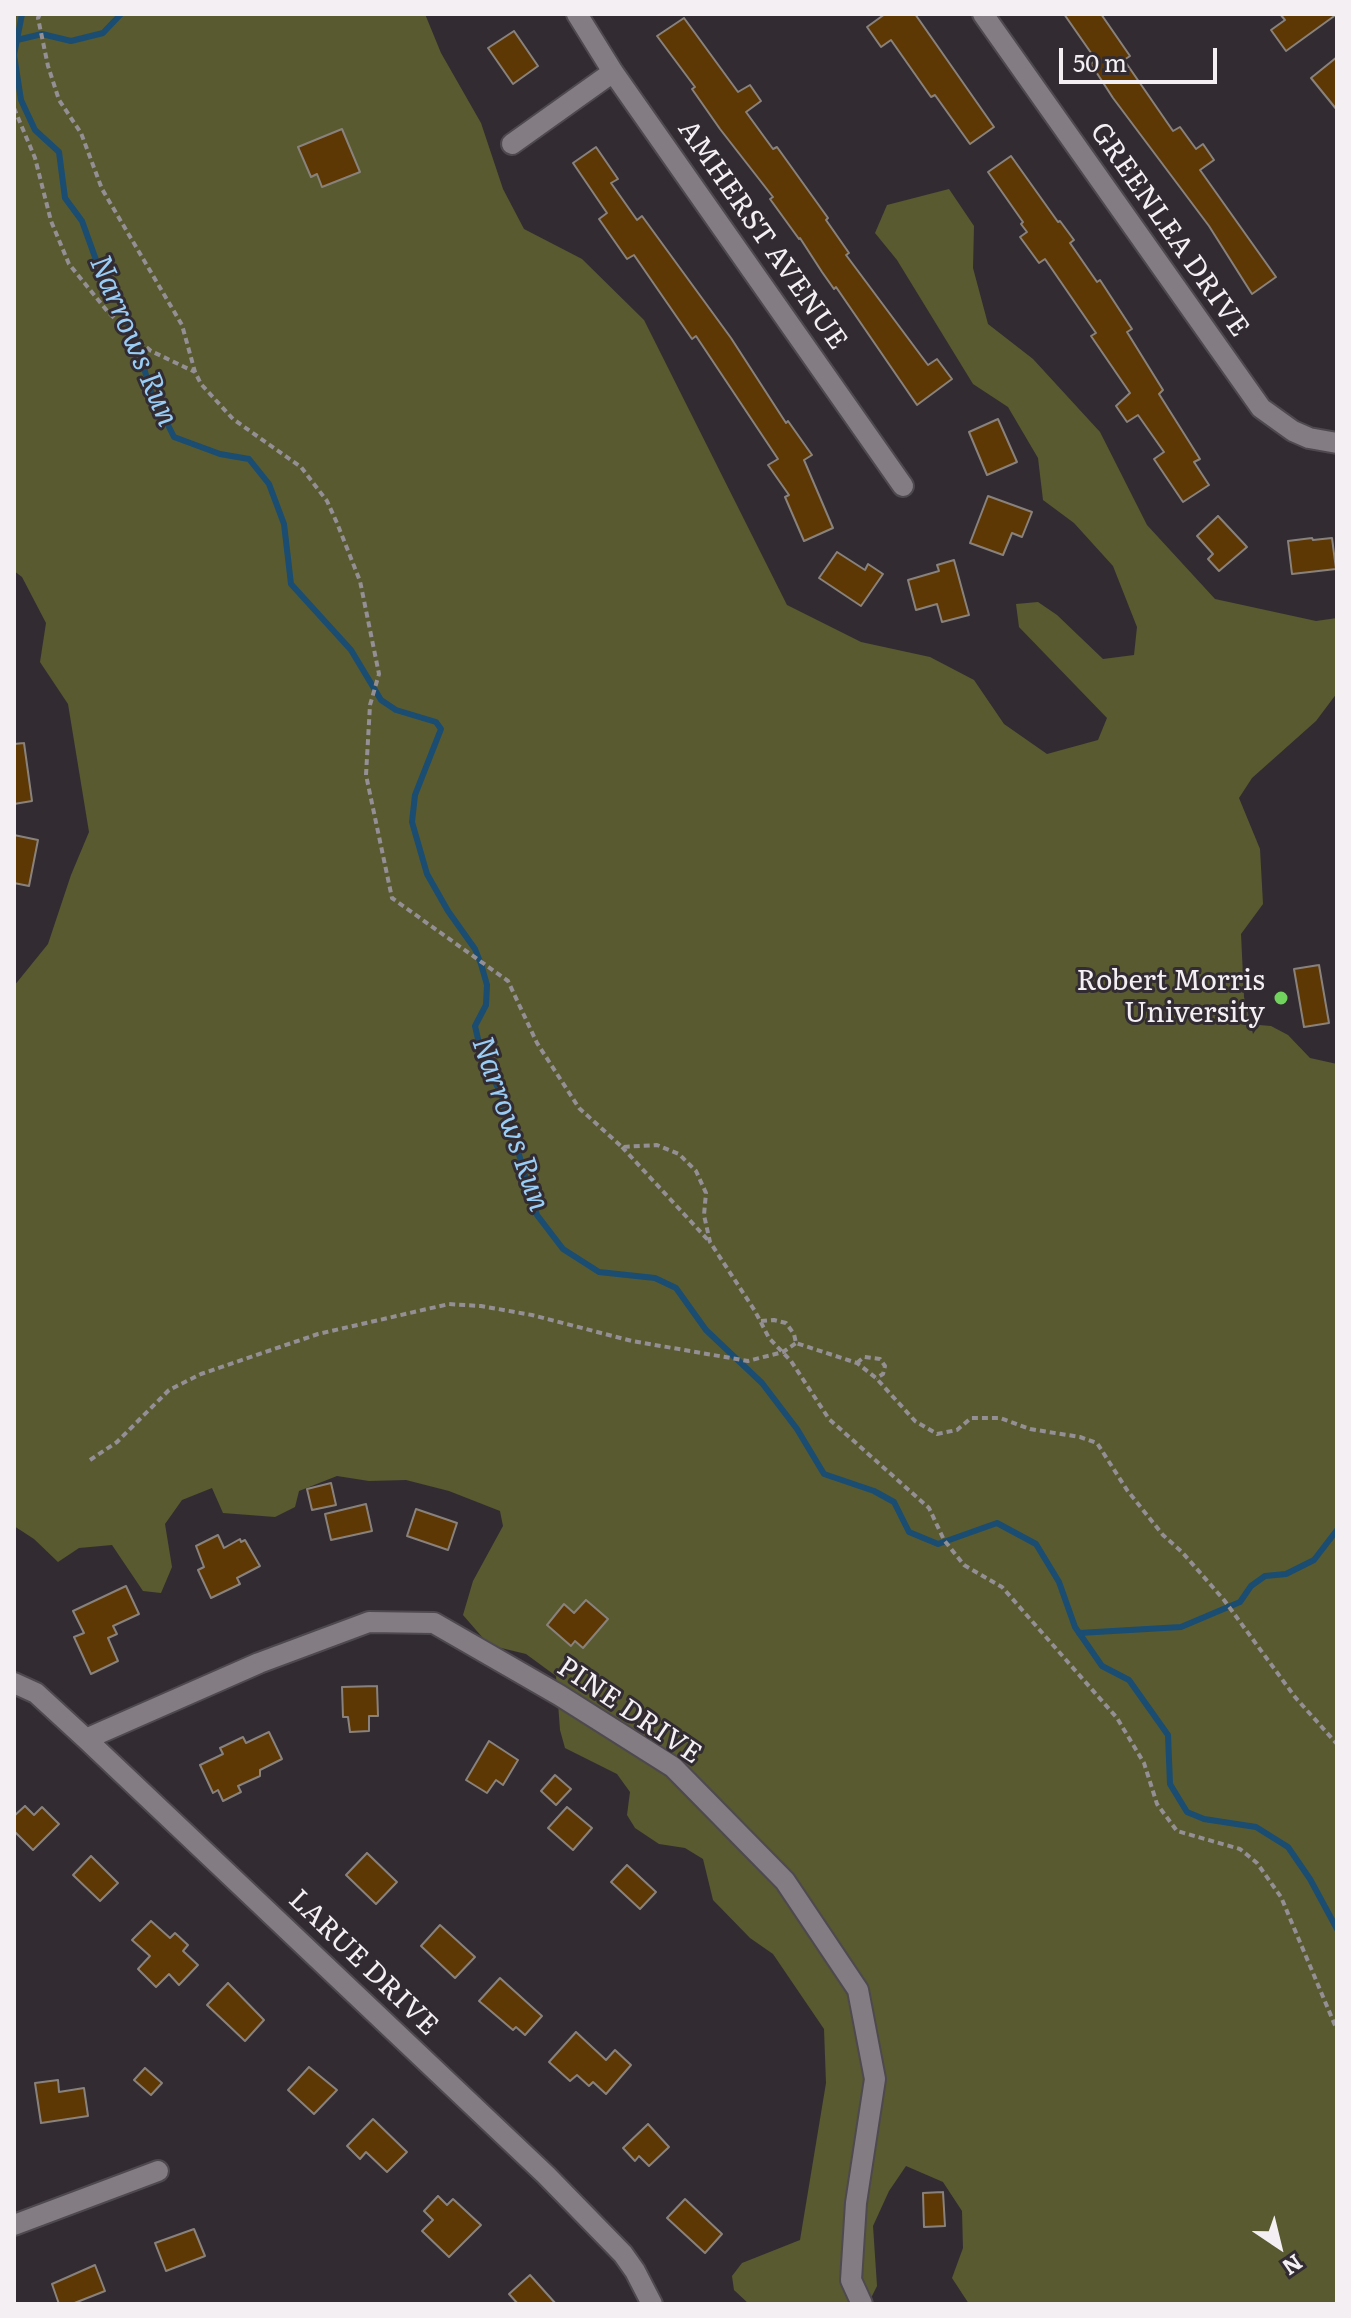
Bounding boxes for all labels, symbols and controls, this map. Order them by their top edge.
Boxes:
scale bar [1063,32,1221,82]
text: 50 m [1073,44,1127,79]
street label: AMHERST AVENUE [670,114,854,356]
street label: GREENLEA DRIVE [1082,116,1256,344]
water label: Narrows Run [81,250,185,432]
place label: Robert Morris University [1076,965,1265,1031]
marker: Robert Morris University [1272,989,1290,1007]
water label: Narrows Run [463,1032,557,1216]
street label: PINE DRIVE [550,1650,708,1772]
street label: LARUE DRIVE [281,1883,445,2043]
north arrow [1239,2206,1319,2286]
text: N [1276,2247,1310,2285]

